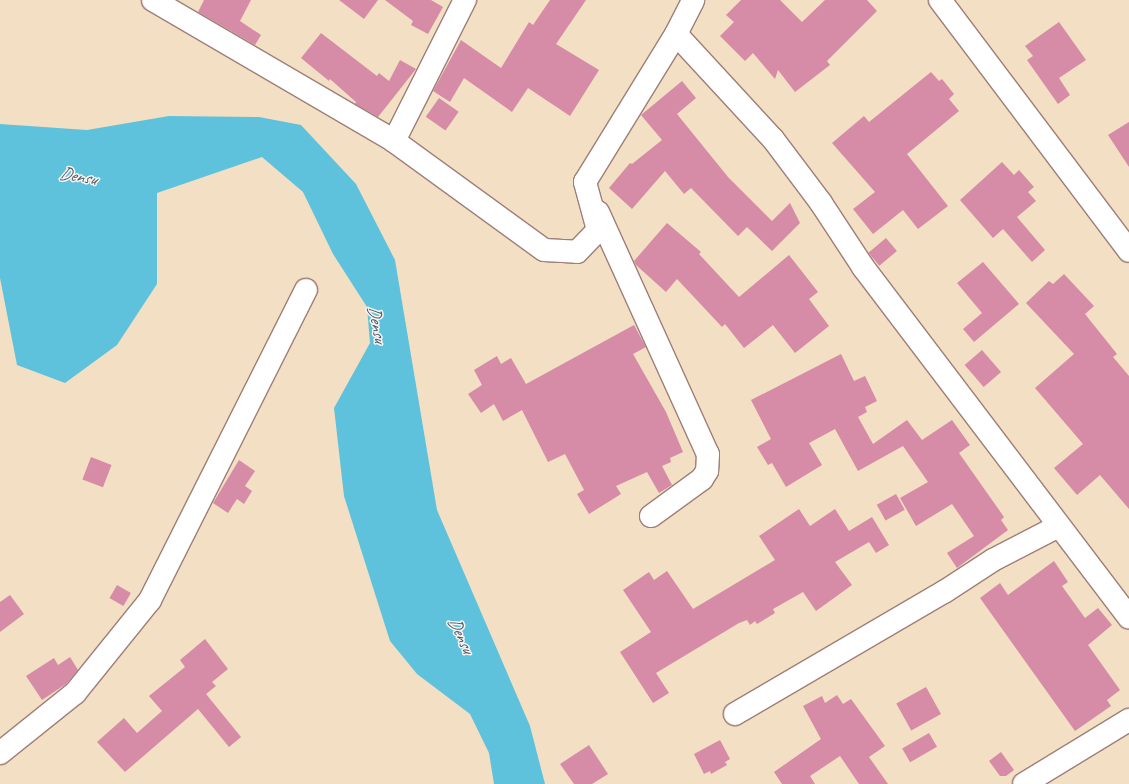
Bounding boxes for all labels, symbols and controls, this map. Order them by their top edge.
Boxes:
water label: Densu [58,162,98,190]
water label: Densu [363,304,391,344]
water label: Densu [443,614,479,656]

